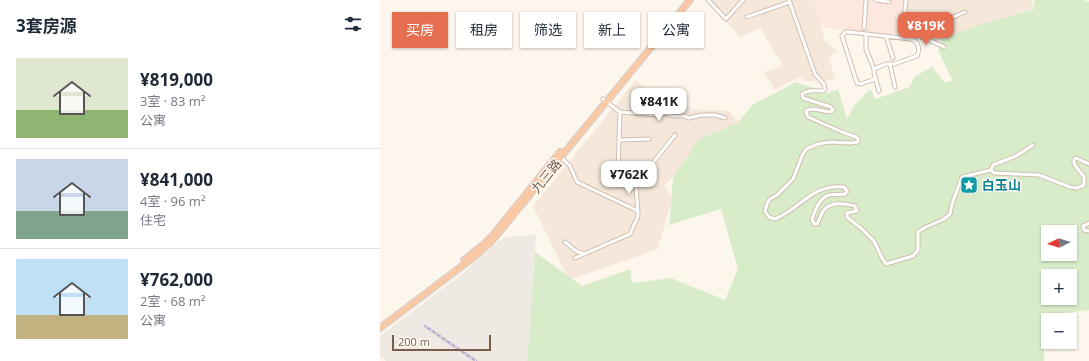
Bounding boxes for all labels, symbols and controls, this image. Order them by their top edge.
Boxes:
chip: 买房 [392,12,448,48]
chip: 租房 [456,12,512,48]
chip: 筛选 [520,12,576,48]
chip: 新上 [584,12,640,48]
chip: 公寓 [648,12,704,48]
pin: ¥819K [898,12,954,46]
icon: filters [342,13,364,35]
text: 3套房源 [16,14,77,37]
text: ¥819K [907,16,945,34]
text: ¥819,000 [140,68,213,91]
icon: home [48,74,96,122]
pin: ¥841K [631,88,687,122]
text: 3室 · 83 m² [140,92,205,110]
text: ¥841K [640,92,678,110]
text: 公寓 [140,111,166,129]
street label: 九三路 [527,155,565,197]
pin: ¥762K [601,161,657,195]
text: ¥762K [610,165,648,183]
text: ¥841,000 [140,168,213,191]
icon: home [48,175,96,223]
place icon: 白玉山 [959,175,979,195]
place label: 白玉山 [982,176,1021,194]
text: 4室 · 96 m² [140,192,205,210]
text: 住宅 [140,211,166,229]
north arrow [1041,225,1077,261]
map controls [1041,225,1077,349]
text: ¥762,000 [140,268,213,291]
button: + [1041,269,1077,305]
icon: home [48,275,96,323]
text: 2室 · 68 m² [140,292,205,310]
text: 公寓 [140,311,166,329]
button: − [1041,313,1077,349]
scale bar [392,333,491,352]
text: 200 m [398,334,430,349]

